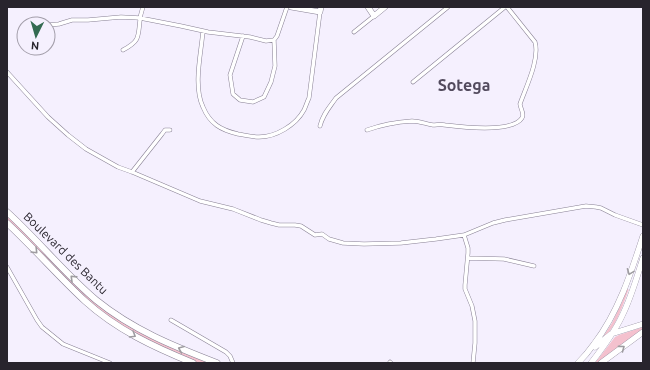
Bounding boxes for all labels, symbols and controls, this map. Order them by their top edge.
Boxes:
north arrow [16,16,56,56]
text: N [31,40,40,52]
district label: Sotega [438,76,490,94]
street label: Boulevard des Bantu [21,210,111,296]
one-way arrow [30,246,38,254]
one-way arrow [627,269,635,276]
one-way arrow [70,275,78,283]
one-way arrow [129,331,136,338]
one-way arrow [618,345,625,352]
one-way arrow [177,346,185,354]

